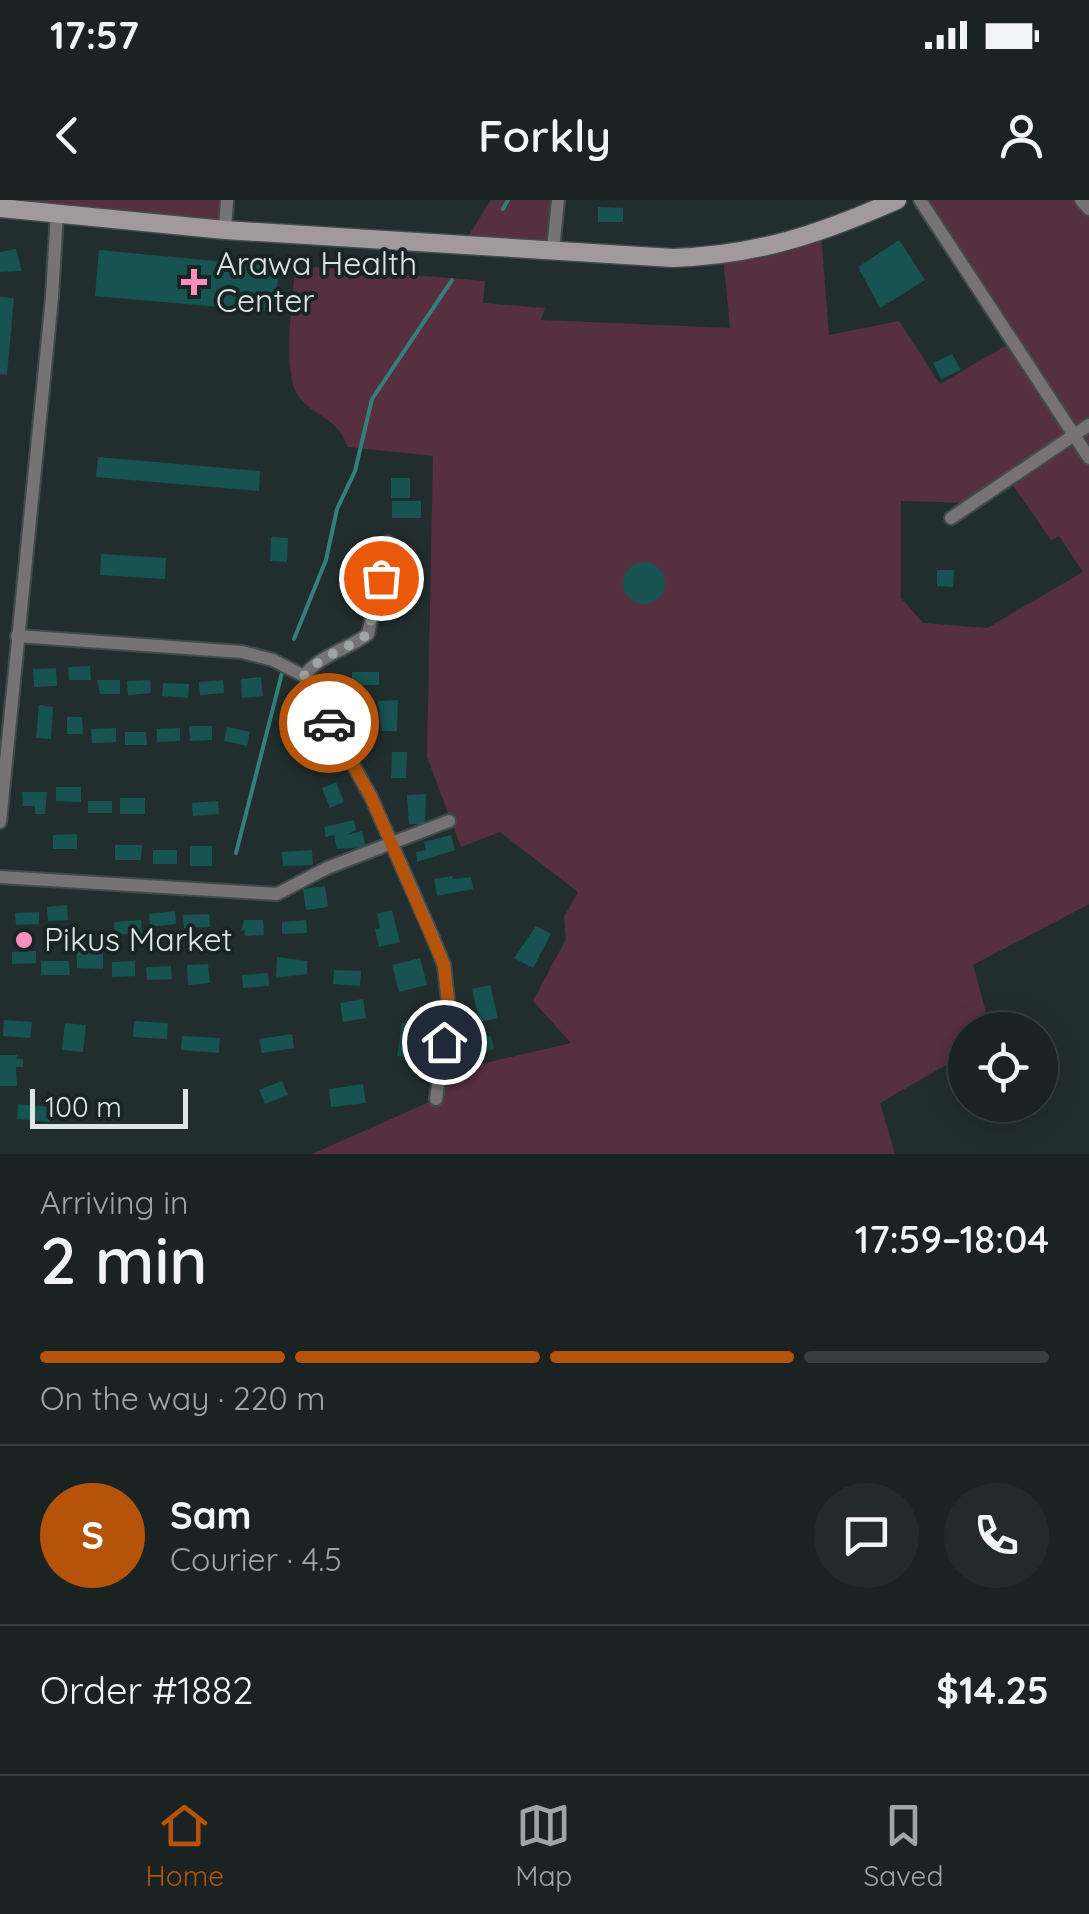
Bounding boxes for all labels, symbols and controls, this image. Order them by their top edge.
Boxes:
text: 17:57 [50,11,139,59]
text: Forkly [478,107,611,163]
icon: back [40,108,95,163]
icon: person [994,108,1049,163]
place label: Arawa Health Center [216,243,417,320]
marker: Arawa Health Center [181,269,207,295]
pin [339,536,424,621]
icon: bag [354,551,409,606]
courier [279,673,379,773]
icon: car [302,696,357,751]
place label: Pikus Market [44,919,232,959]
marker: Pikus Market [13,929,35,951]
pin [402,1000,487,1085]
map controls [948,1012,1058,1122]
button: locate [948,1012,1058,1122]
icon: home [417,1015,472,1070]
scale bar [30,1084,188,1128]
text: 100 m [45,1089,122,1124]
text: Arriving in [40,1182,189,1222]
text: 17:59–18:04 [855,1215,1049,1263]
text: 2 min [40,1219,208,1300]
text: On the way · 220 m [40,1378,325,1418]
button: chat [814,1483,919,1588]
button: phone [944,1483,1049,1588]
text: Sam [170,1491,252,1539]
text: S [81,1511,104,1559]
text: Courier · 4.5 [170,1539,342,1579]
text: Order #1882 [40,1666,253,1714]
text: $14.25 [936,1666,1049,1714]
tab: Home [146,1798,224,1893]
tab: Map [515,1798,572,1893]
tab: Saved [864,1798,943,1893]

